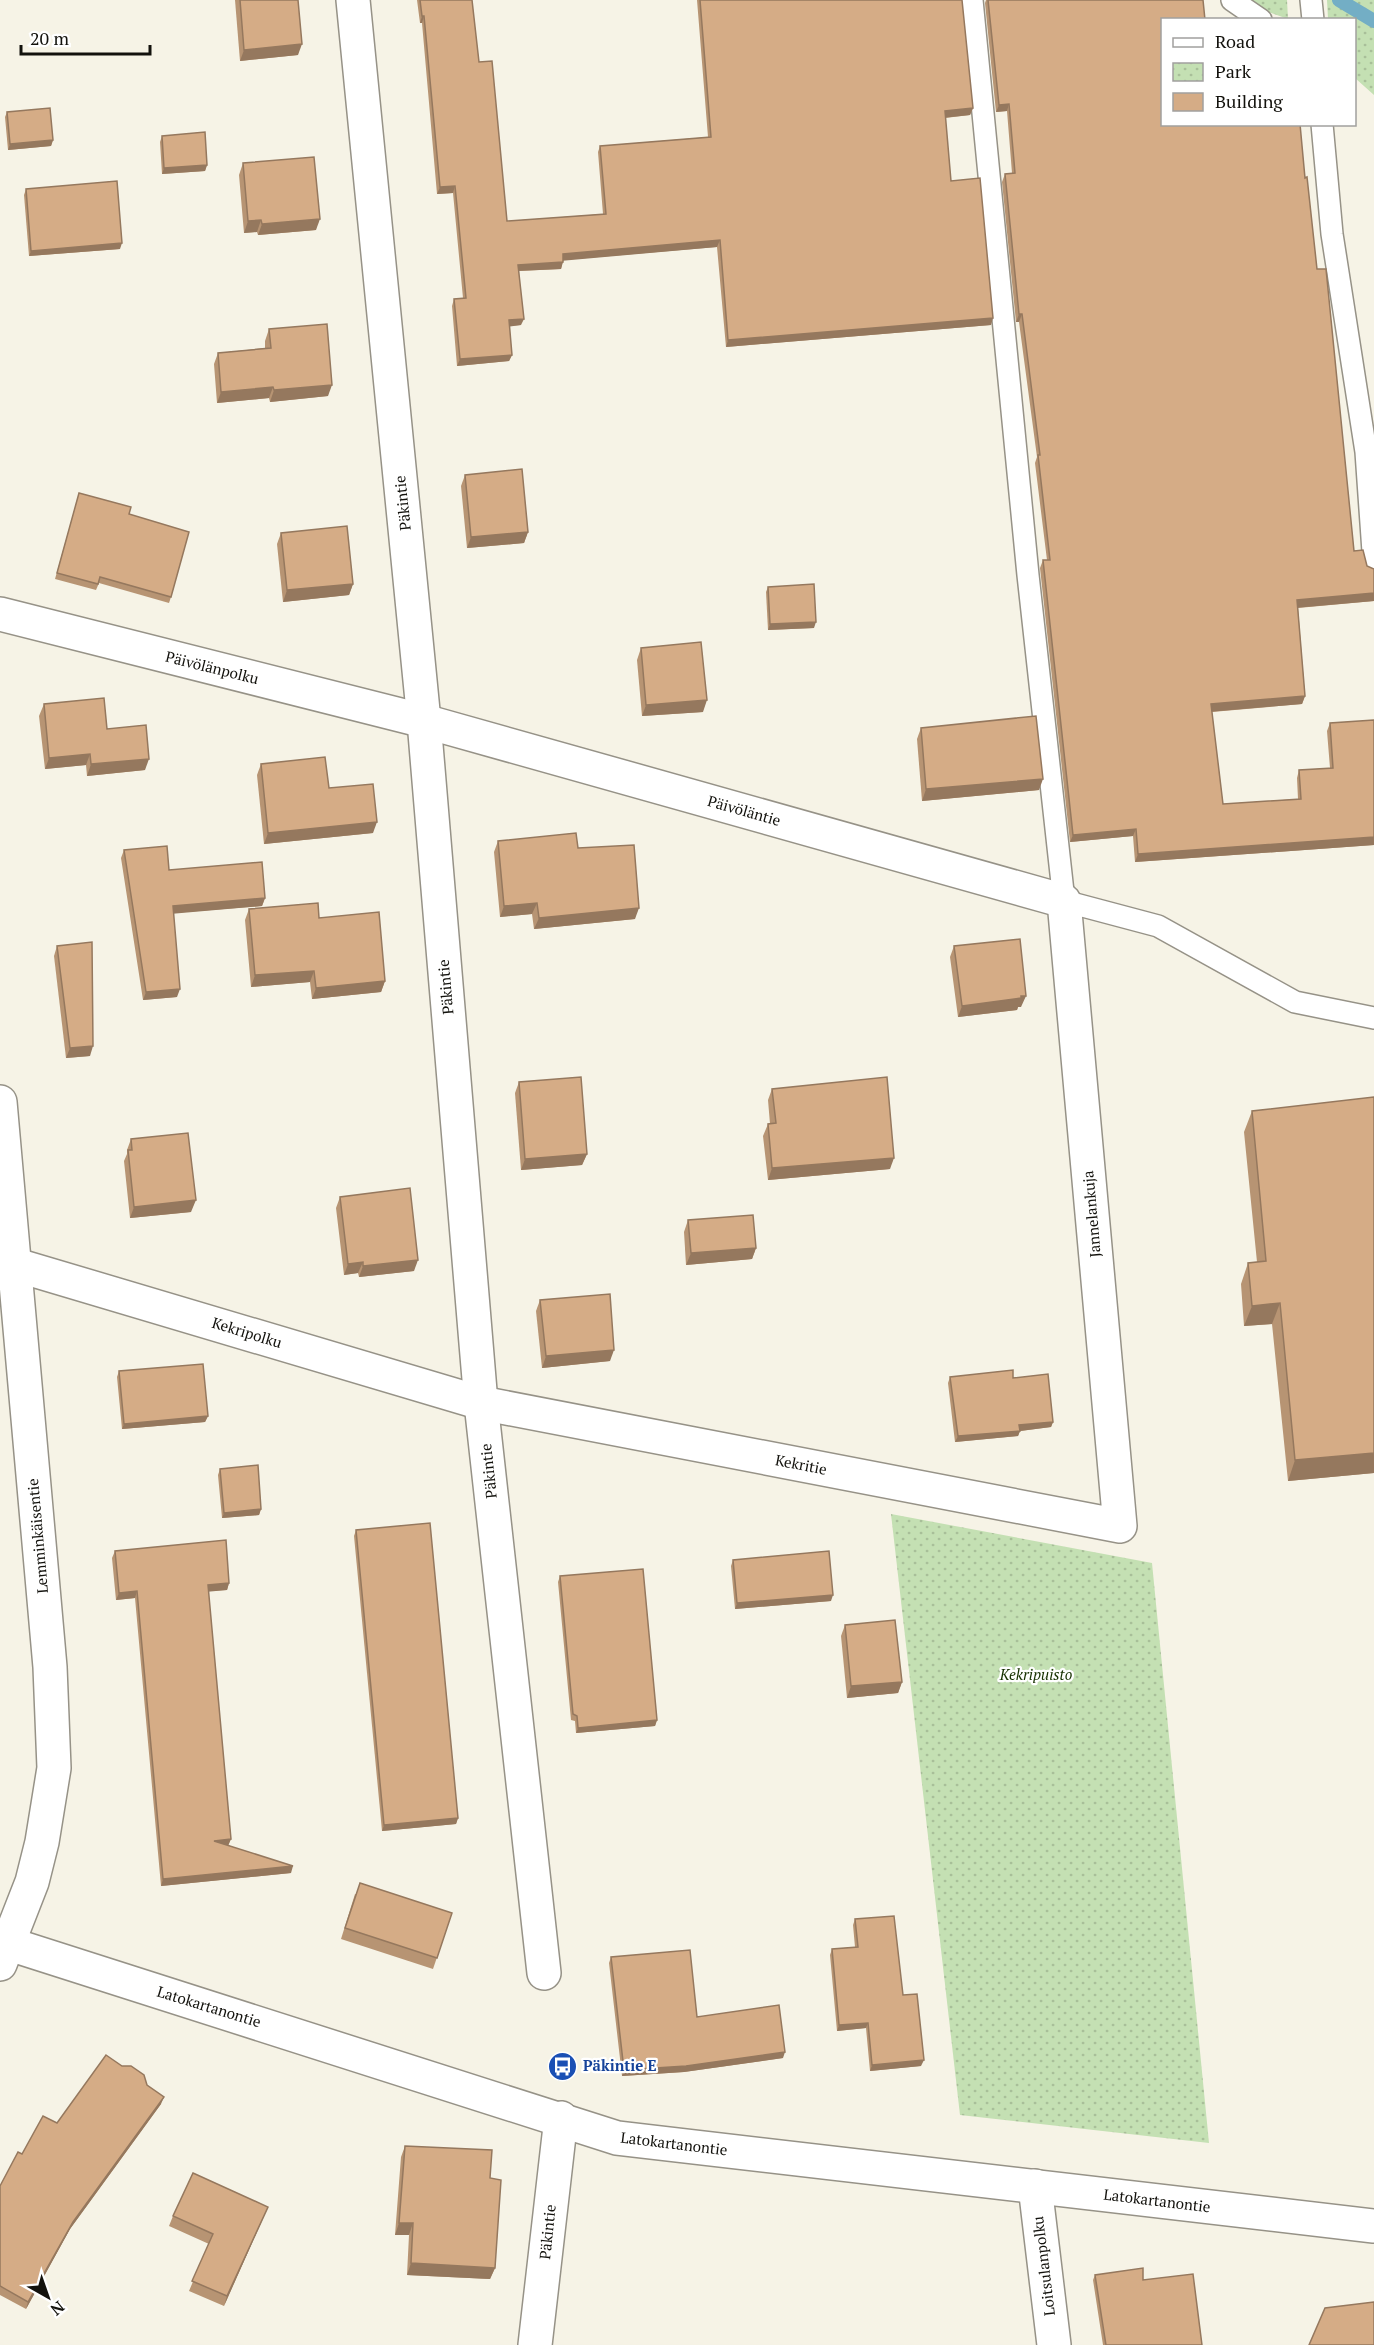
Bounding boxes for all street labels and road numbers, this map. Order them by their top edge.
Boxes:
street label: Päkintie [389,475,415,532]
street label: Päivölänpolku [164,646,261,688]
street label: Päivöläntie [705,790,783,830]
street label: Päkintie [433,959,457,1016]
street label: Jannelankuja [1077,1169,1105,1258]
street label: Kekripolku [210,1312,285,1352]
street label: Päkintie [475,1443,501,1500]
street label: Kekritie [774,1449,829,1479]
street label: Lemminkäisentie [22,1478,52,1594]
street label: Latokartanontie [155,1981,264,2031]
street label: Latokartanontie [619,2127,729,2159]
street label: Latokartanontie [1102,2184,1212,2216]
street label: Päkintie [534,2203,560,2260]
street label: Loitsulanpolku [1027,2215,1059,2317]

